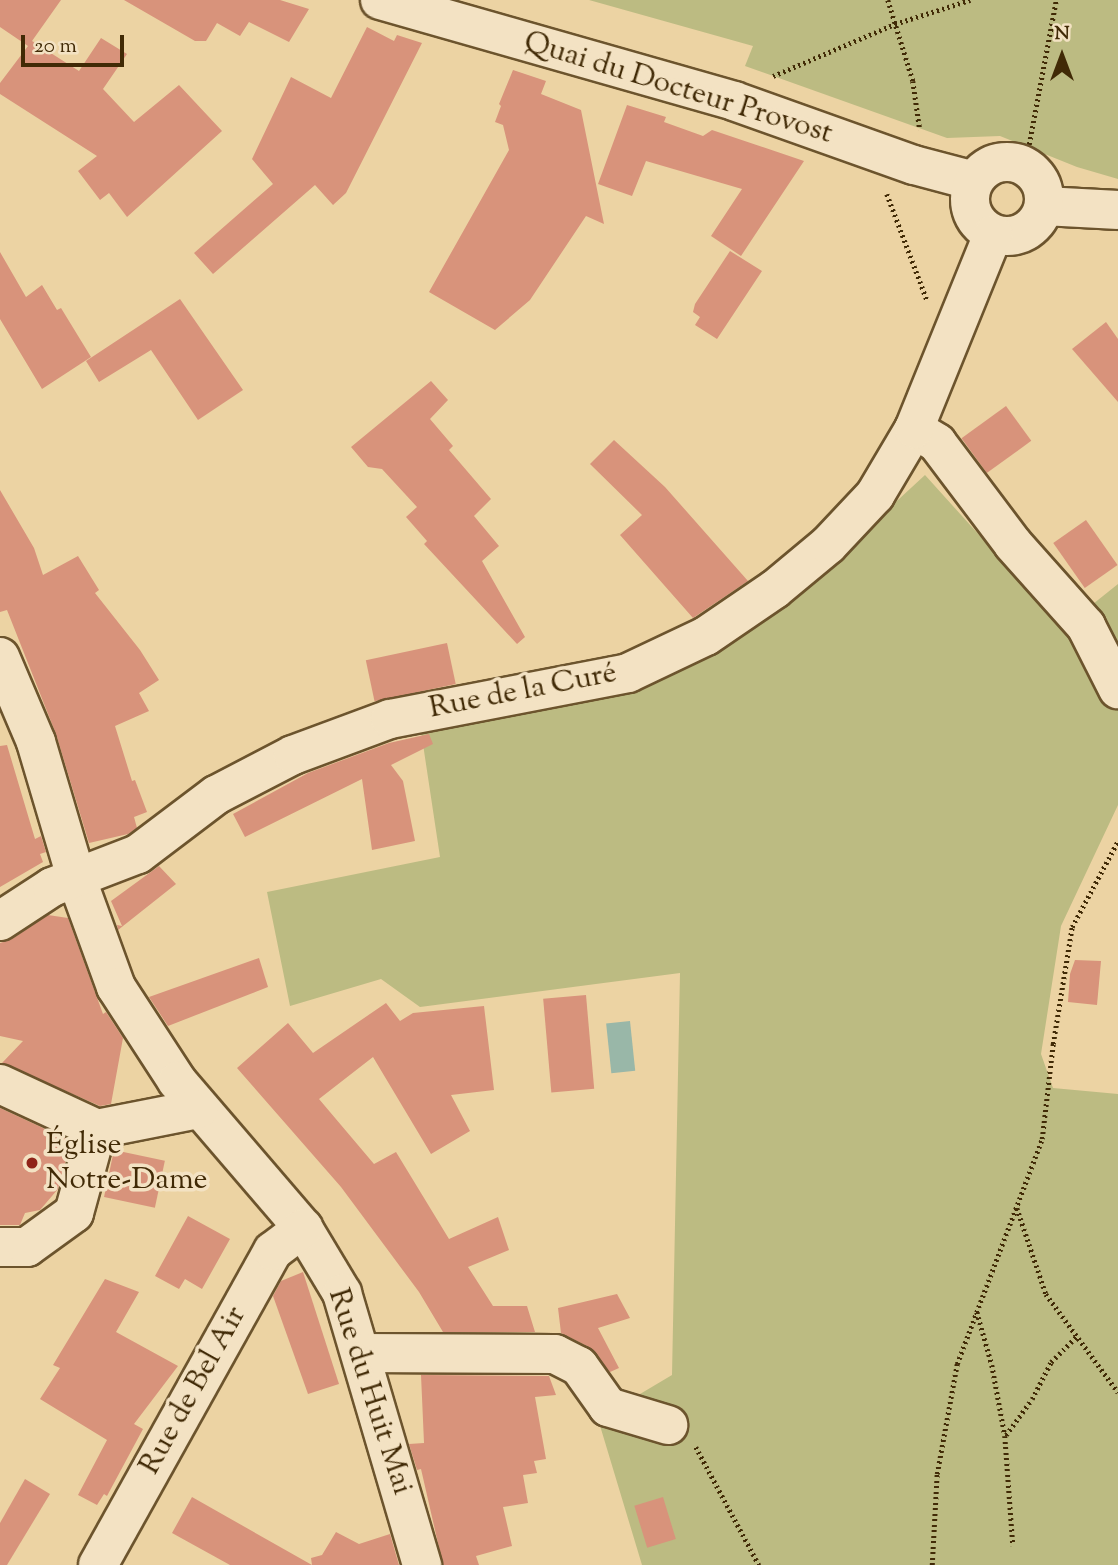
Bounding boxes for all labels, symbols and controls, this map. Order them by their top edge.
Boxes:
scale bar [24,21,128,65]
north arrow [1027,21,1097,91]
text: N [1054,21,1070,48]
street label: Quai du Docteur Provost [519,25,837,153]
text: 20 m [34,32,77,62]
street label: Rue de la Curé [426,656,620,728]
place label: Église Notre-Dame [46,1128,208,1198]
marker: Église Notre-Dame [24,1155,40,1171]
street label: Rue du Huit Mai [319,1284,419,1500]
street label: Rue de Bel Air [133,1301,255,1481]

